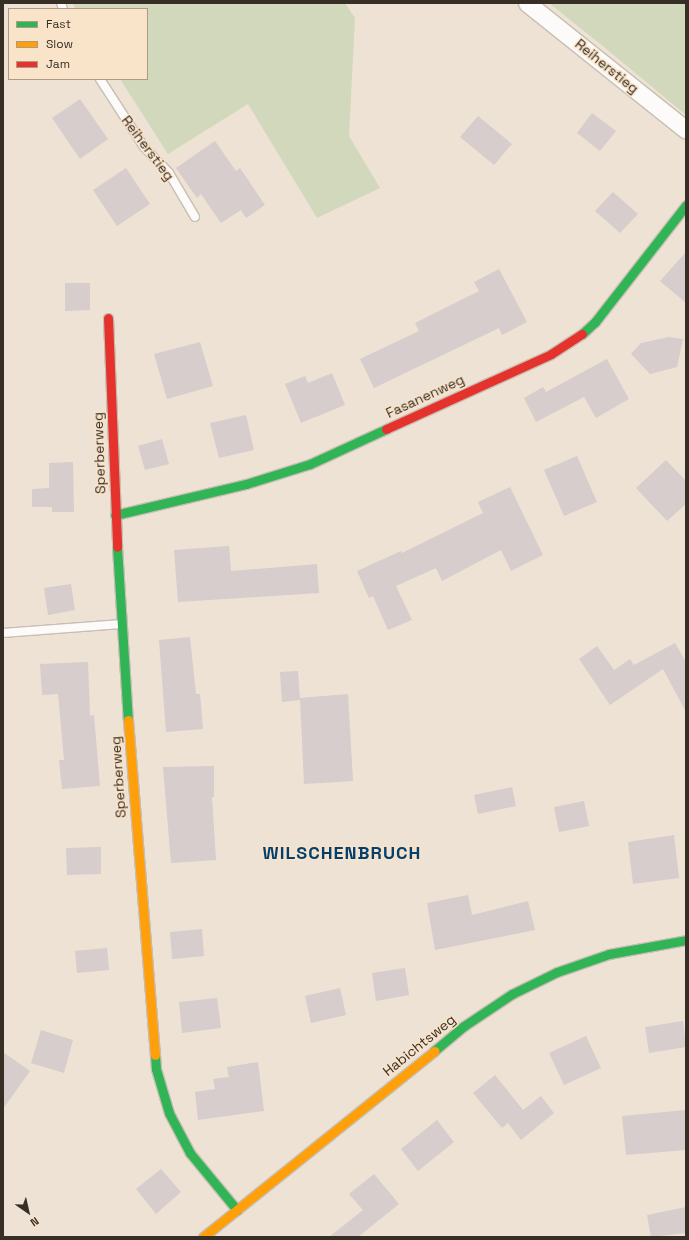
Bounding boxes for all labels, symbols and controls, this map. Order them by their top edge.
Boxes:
legend [8,8,148,80]
text: Fast [46,16,71,32]
street label: Reiherstieg [572,35,642,97]
text: Slow [46,36,73,52]
text: Jam [46,56,70,72]
street label: Reiherstieg [118,112,178,184]
street label: Fasanenweg [383,371,467,421]
street label: Sperberweg [89,412,109,494]
street label: Sperberweg [107,735,129,819]
district label: WILSCHENBRUCH [263,842,421,864]
street label: Habichtsweg [379,1011,459,1079]
north arrow [8,1192,48,1232]
text: N [28,1214,42,1230]

